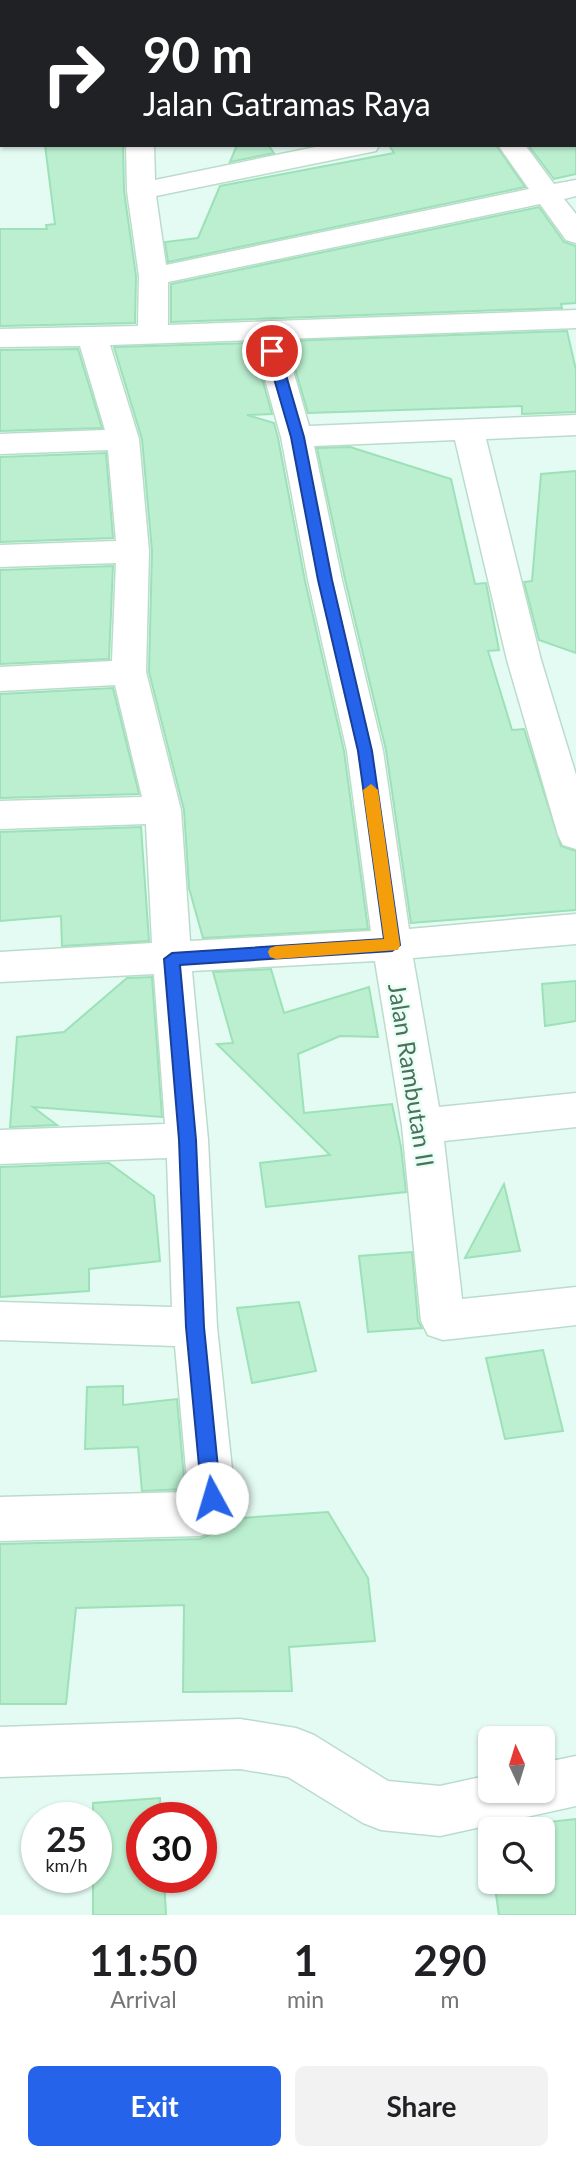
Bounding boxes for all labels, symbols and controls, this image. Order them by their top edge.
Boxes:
text: 90 m [143,25,253,83]
icon: right [28,28,119,119]
text: Jalan Gatramas Raya [143,84,431,123]
pin [242,321,302,381]
icon: arrive [253,332,291,370]
street label: Jalan Rambutan II [383,981,441,1169]
position arrow [175,1461,249,1535]
north arrow [478,1726,555,1802]
map controls [478,1726,555,1894]
speed limit sign: 30 [126,1802,217,1893]
text: 25 [46,1817,87,1859]
button: search [478,1817,555,1894]
text: km/h [45,1854,88,1876]
text: 11:50 [89,1935,198,1985]
text: 1 [293,1935,318,1985]
text: 290 [414,1935,487,1985]
text: Arrival [110,1985,177,2013]
text: min [287,1985,324,2013]
text: m [441,1985,460,2013]
button: Exit [28,2066,281,2146]
button: Share [295,2066,548,2146]

